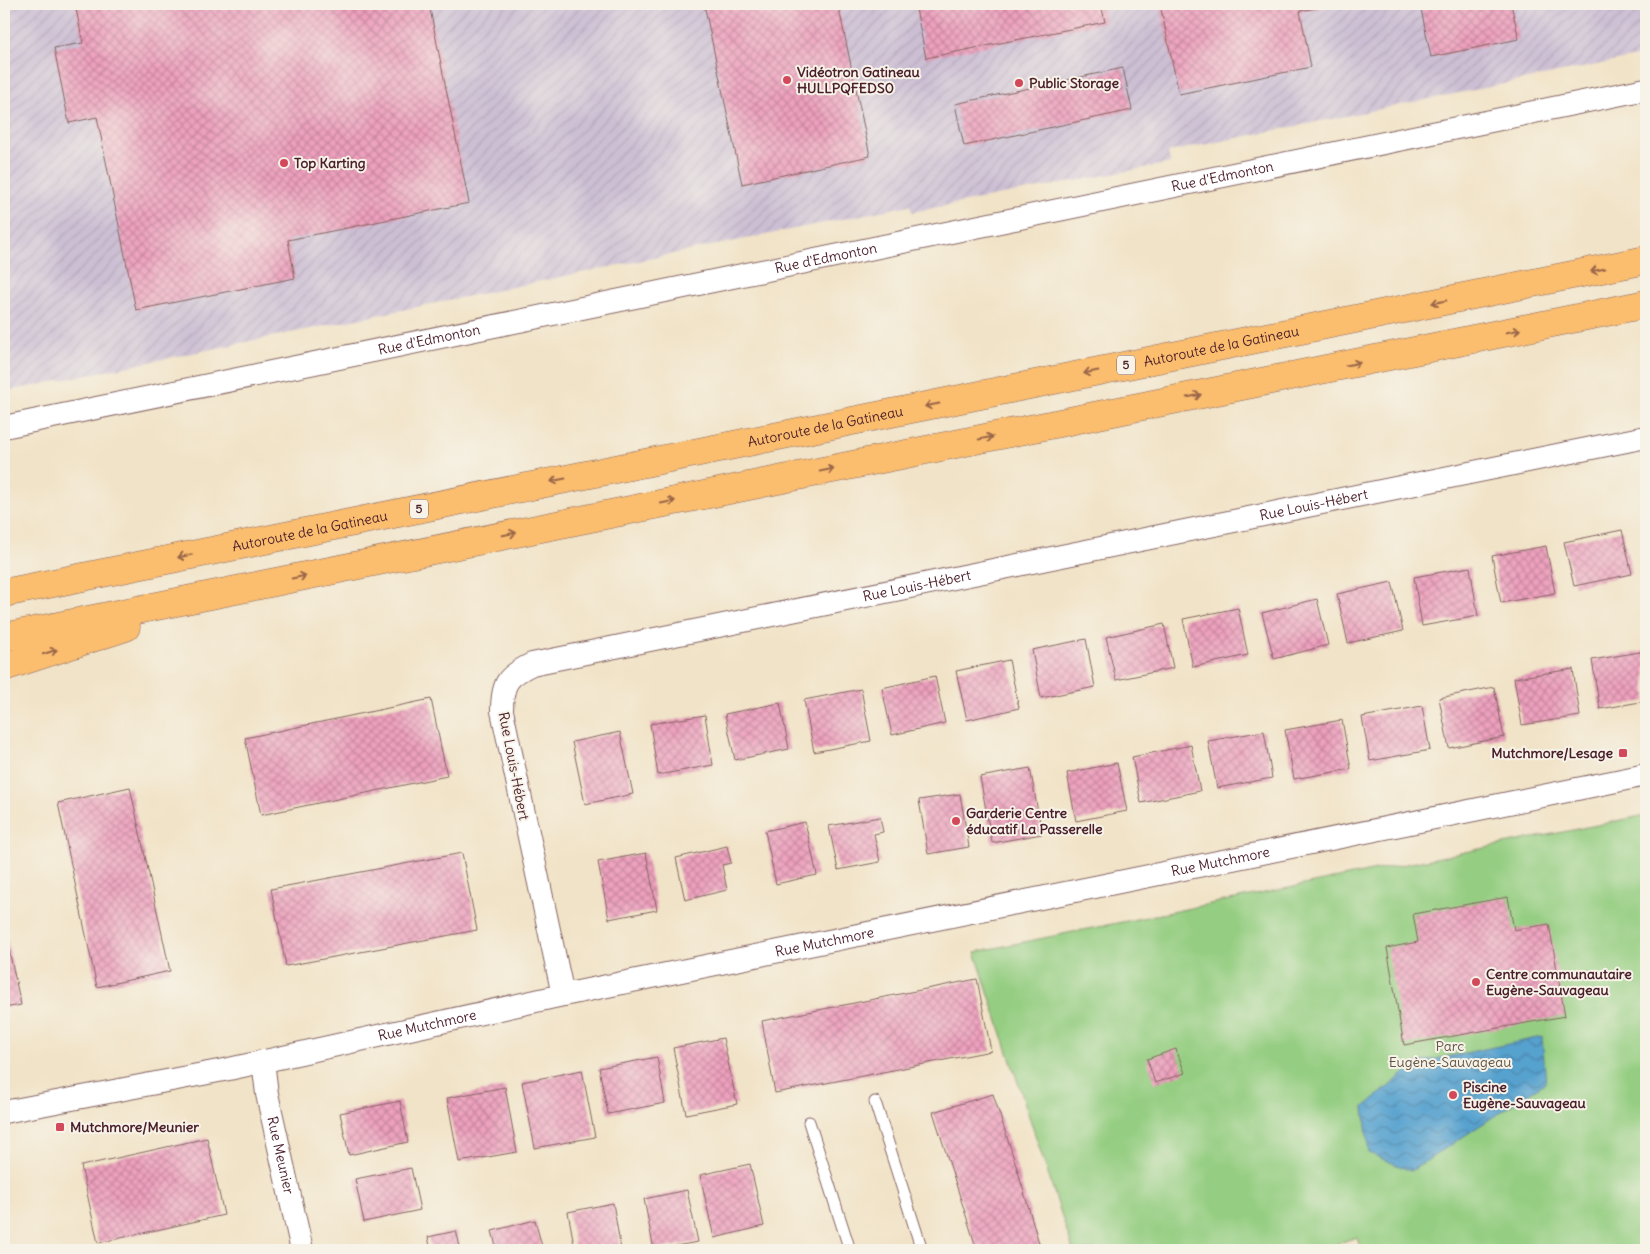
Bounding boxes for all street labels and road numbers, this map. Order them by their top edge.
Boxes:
street label: Rue d'Edmonton [1170,157,1275,195]
street label: Rue d'Edmonton [773,239,878,277]
street label: Rue d'Edmonton [376,320,482,359]
street label: Autoroute de la Gatineau [1142,322,1301,371]
road number: 5 [1117,356,1135,374]
street label: Autoroute de la Gatineau [746,402,905,451]
street label: Rue Louis-Hébert [1258,485,1370,525]
road number: 5 [410,499,428,518]
street label: Autoroute de la Gatineau [230,506,389,556]
street label: Rue Louis-Hébert [861,566,973,605]
street label: Rue Louis-Hébert [495,710,533,822]
street label: Rue Mutchmore [1169,843,1271,880]
street label: Rue Mutchmore [774,923,875,961]
street label: Rue Mutchmore [376,1005,478,1045]
street label: Rue Meunier [263,1115,298,1196]

